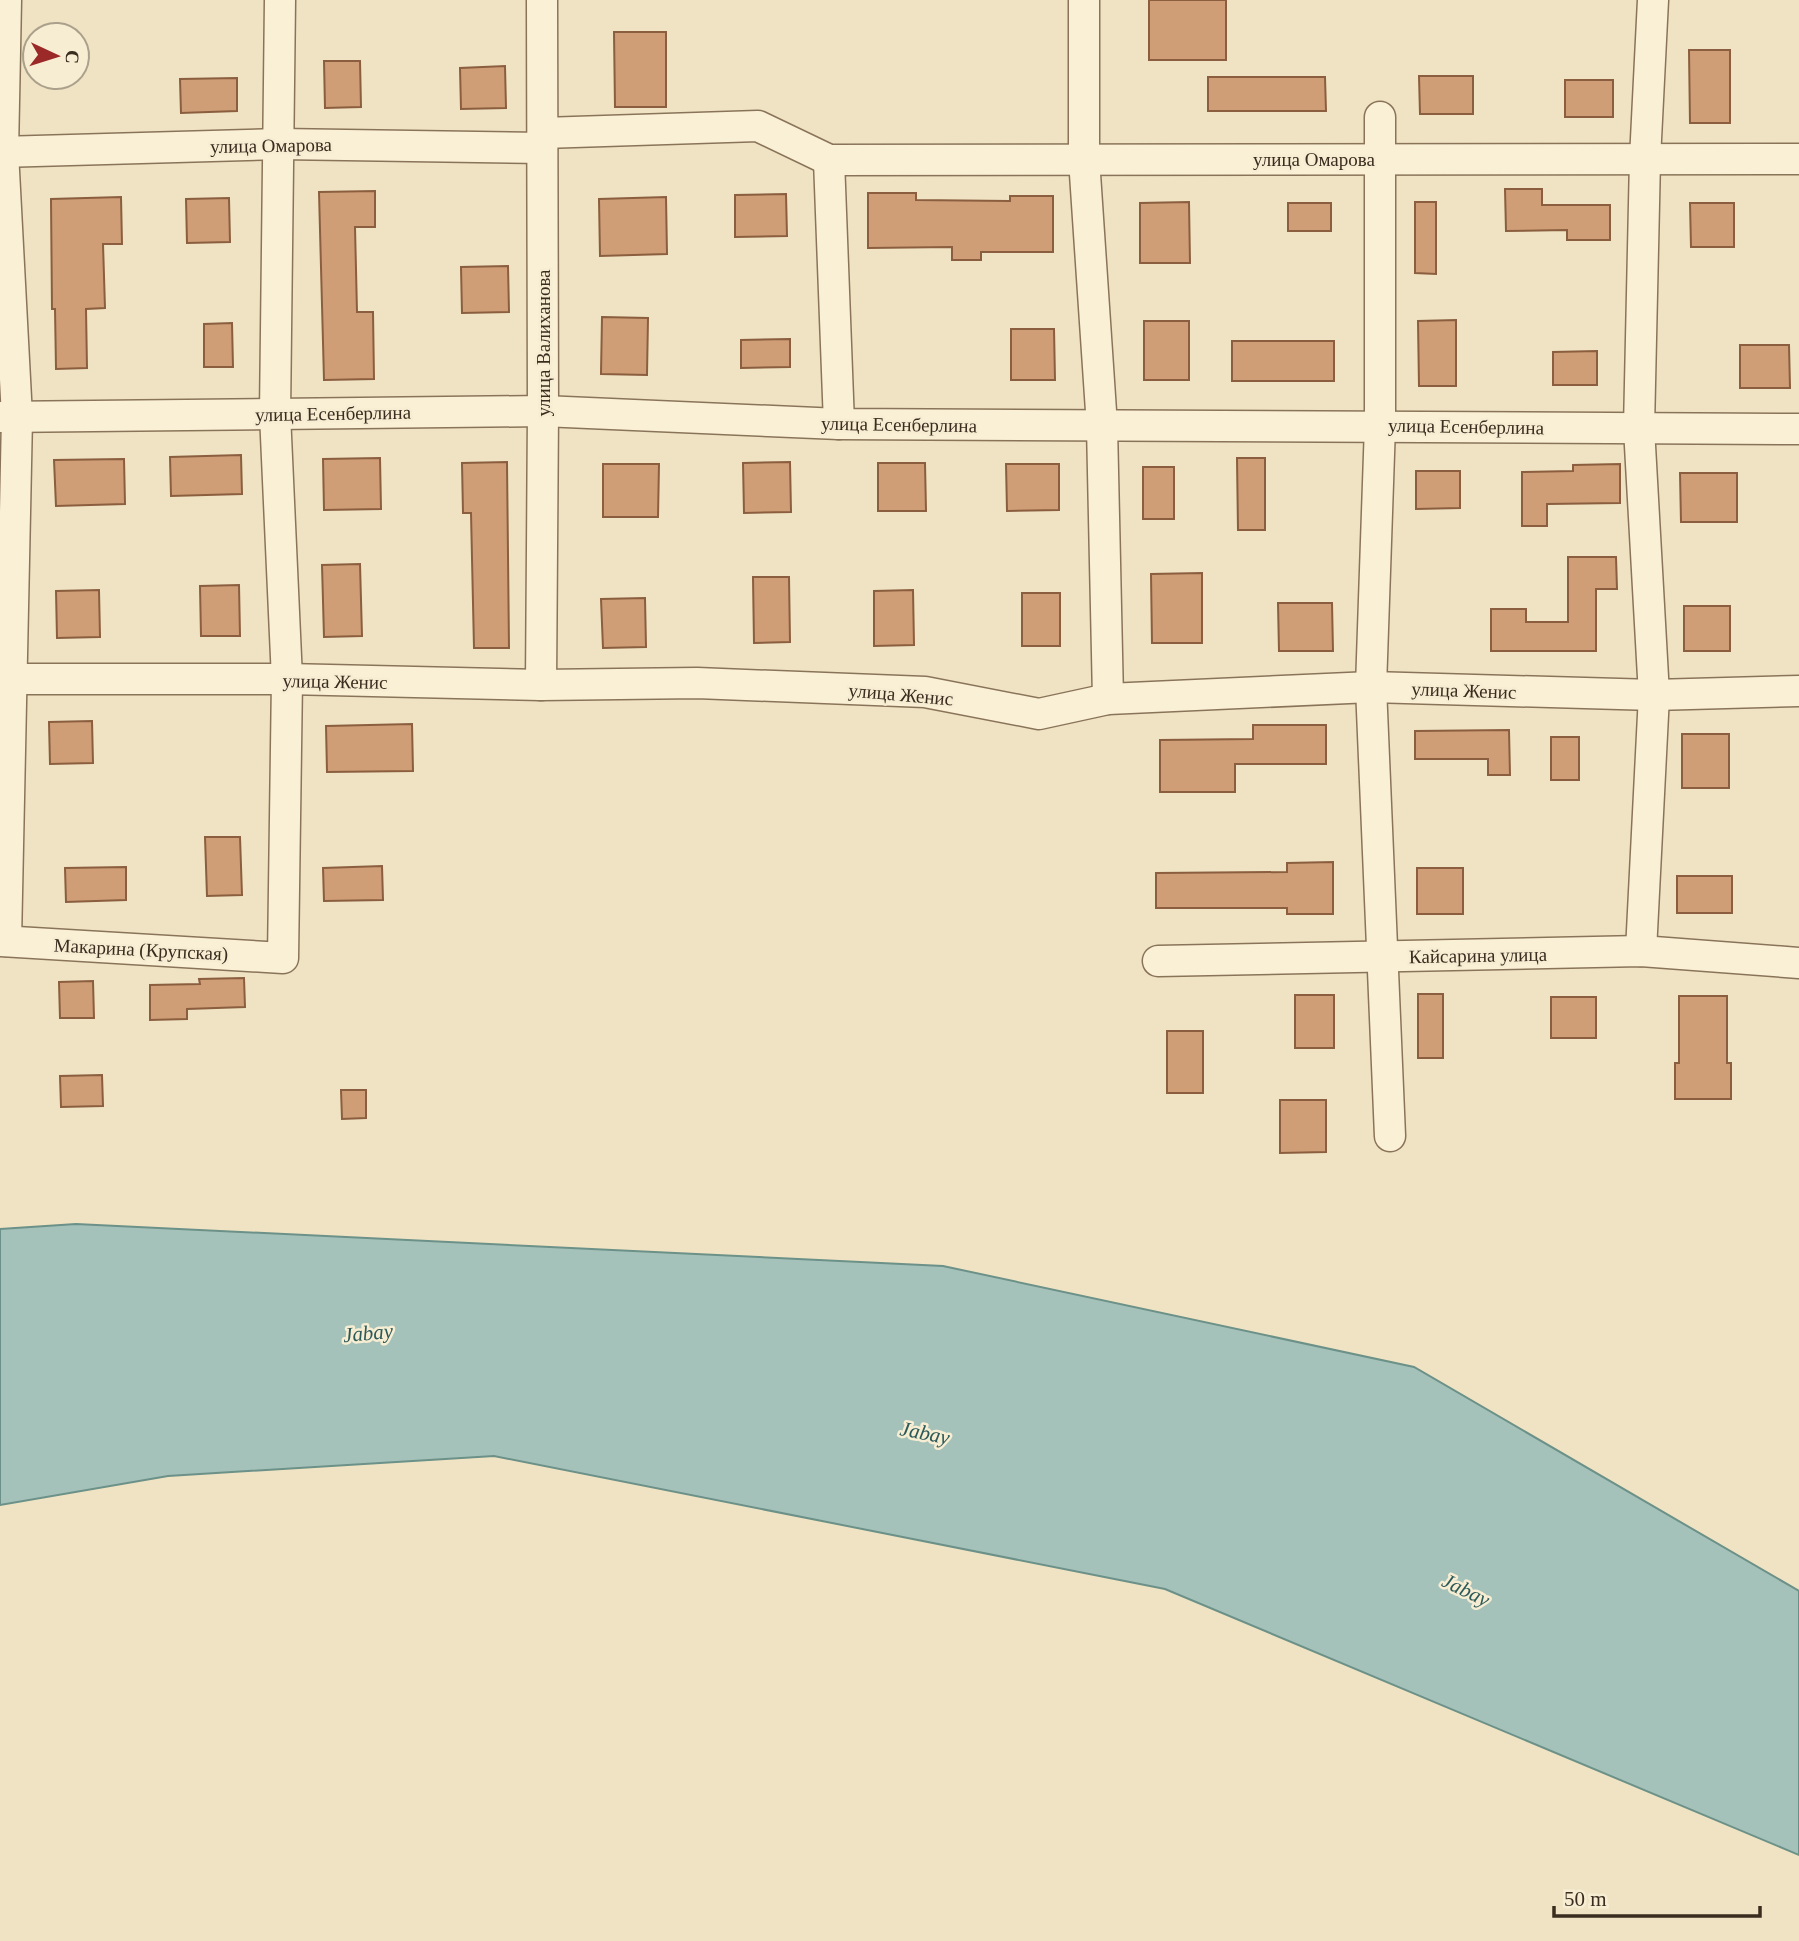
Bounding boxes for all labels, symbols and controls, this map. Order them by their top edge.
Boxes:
north arrow [21,21,91,91]
text: С [62,50,83,65]
street label: улица Омарова [210,134,333,157]
street label: улица Омарова [1253,149,1375,170]
street label: улица Валиханова [533,269,554,417]
street label: улица Есенберлина [255,402,412,425]
street label: улица Есенберлина [821,413,978,436]
street label: улица Есенберлина [1388,415,1545,438]
street label: улица Женис [282,670,388,693]
street label: улица Женис [1411,678,1517,703]
street label: улица Женис [848,679,954,710]
street label: Макарина (Крупская) [53,934,229,966]
street label: Кайсарина улица [1409,944,1548,967]
water label: Jabay [342,1319,395,1347]
water label: Jabay [898,1416,953,1450]
water label: Jabay [1438,1568,1494,1612]
scale bar [1554,1874,1760,1918]
text: 50 m [1564,1887,1607,1911]

